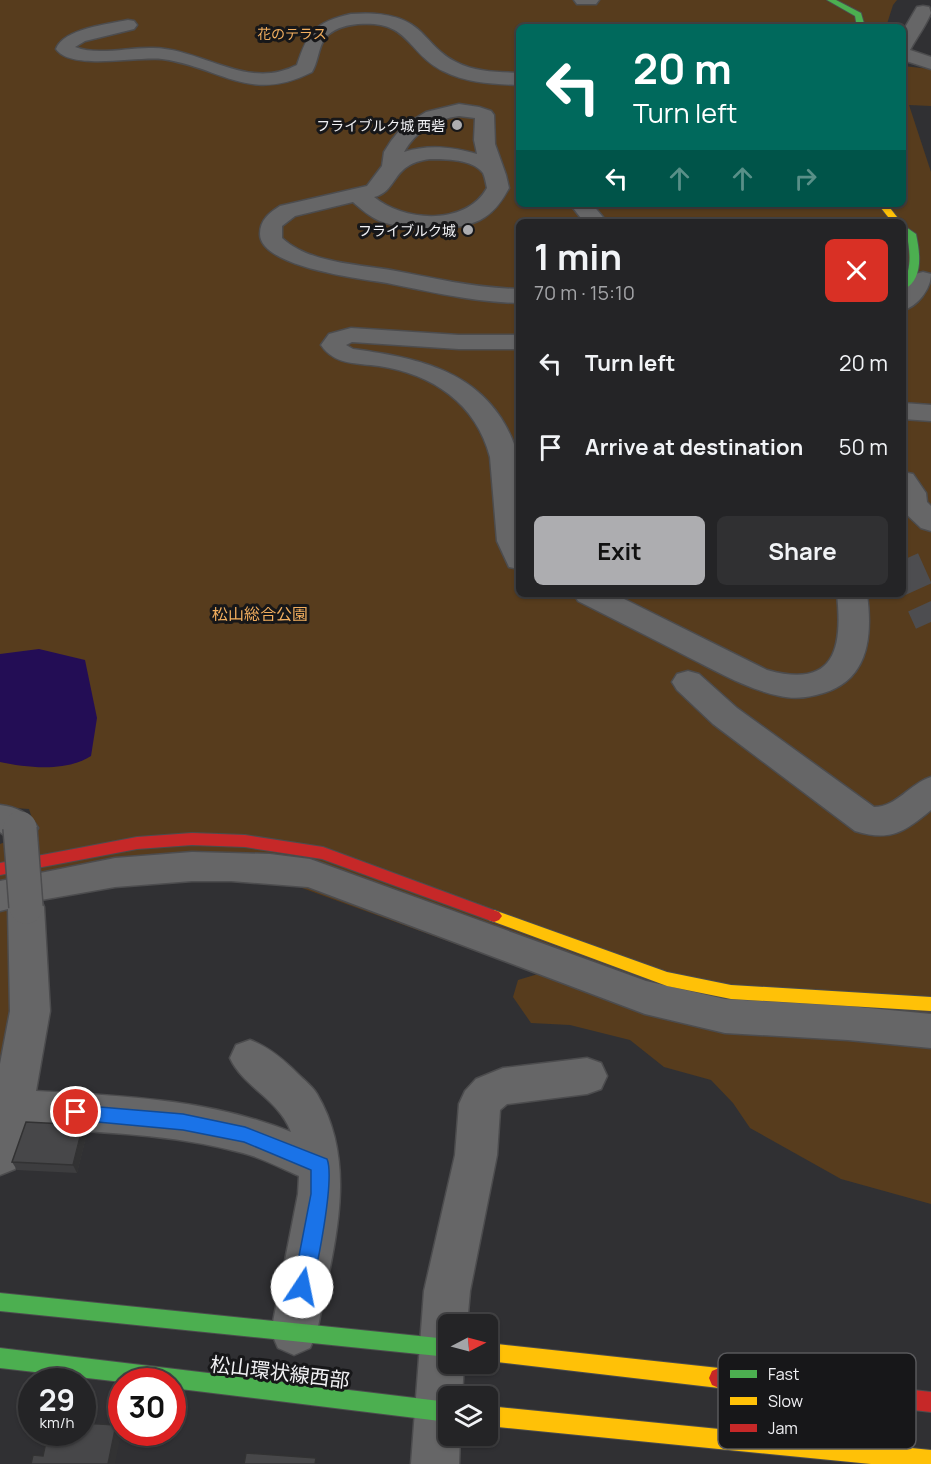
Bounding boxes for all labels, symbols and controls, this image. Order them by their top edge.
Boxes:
park label: 花のテラス [257,24,327,43]
text: 20 m [633,39,732,97]
icon: left [534,48,612,126]
text: Turn left [633,94,737,131]
place label: フライブルク城 西砦 [316,116,445,135]
marker: フライブルク城 西砦 [450,118,464,132]
icon: left [600,162,633,195]
icon: ahead [663,162,696,195]
icon: ahead [726,162,759,195]
icon: right [789,162,822,195]
place label: フライブルク城 [358,221,456,240]
marker: フライブルク城 [461,223,475,237]
text: 1 min [534,232,622,281]
button: close [825,239,888,302]
text: 70 m · 15:10 [534,279,635,306]
icon: left [534,347,567,380]
text: Turn left [585,348,675,378]
text: 20 m [839,348,888,378]
icon: arrive [534,431,567,464]
text: Arrive at destination [585,432,803,462]
text: 50 m [839,432,888,462]
button: Exit [534,516,705,585]
button: Share [717,516,888,585]
park label: 松山総合公園 [212,603,308,625]
pin [50,1086,101,1137]
icon: arrive [59,1095,92,1128]
position arrow [270,1255,334,1319]
north arrow [438,1314,498,1374]
map controls [438,1314,498,1446]
street label: 松山環状線西部 [209,1350,351,1394]
legend [718,1353,916,1449]
text: Fast [768,1363,799,1385]
speed limit sign: 30 [108,1368,186,1446]
text: 29 [39,1379,75,1420]
button: layers [438,1386,498,1446]
text: Slow [768,1390,803,1412]
text: km/h [40,1412,74,1433]
text: Jam [768,1417,798,1439]

